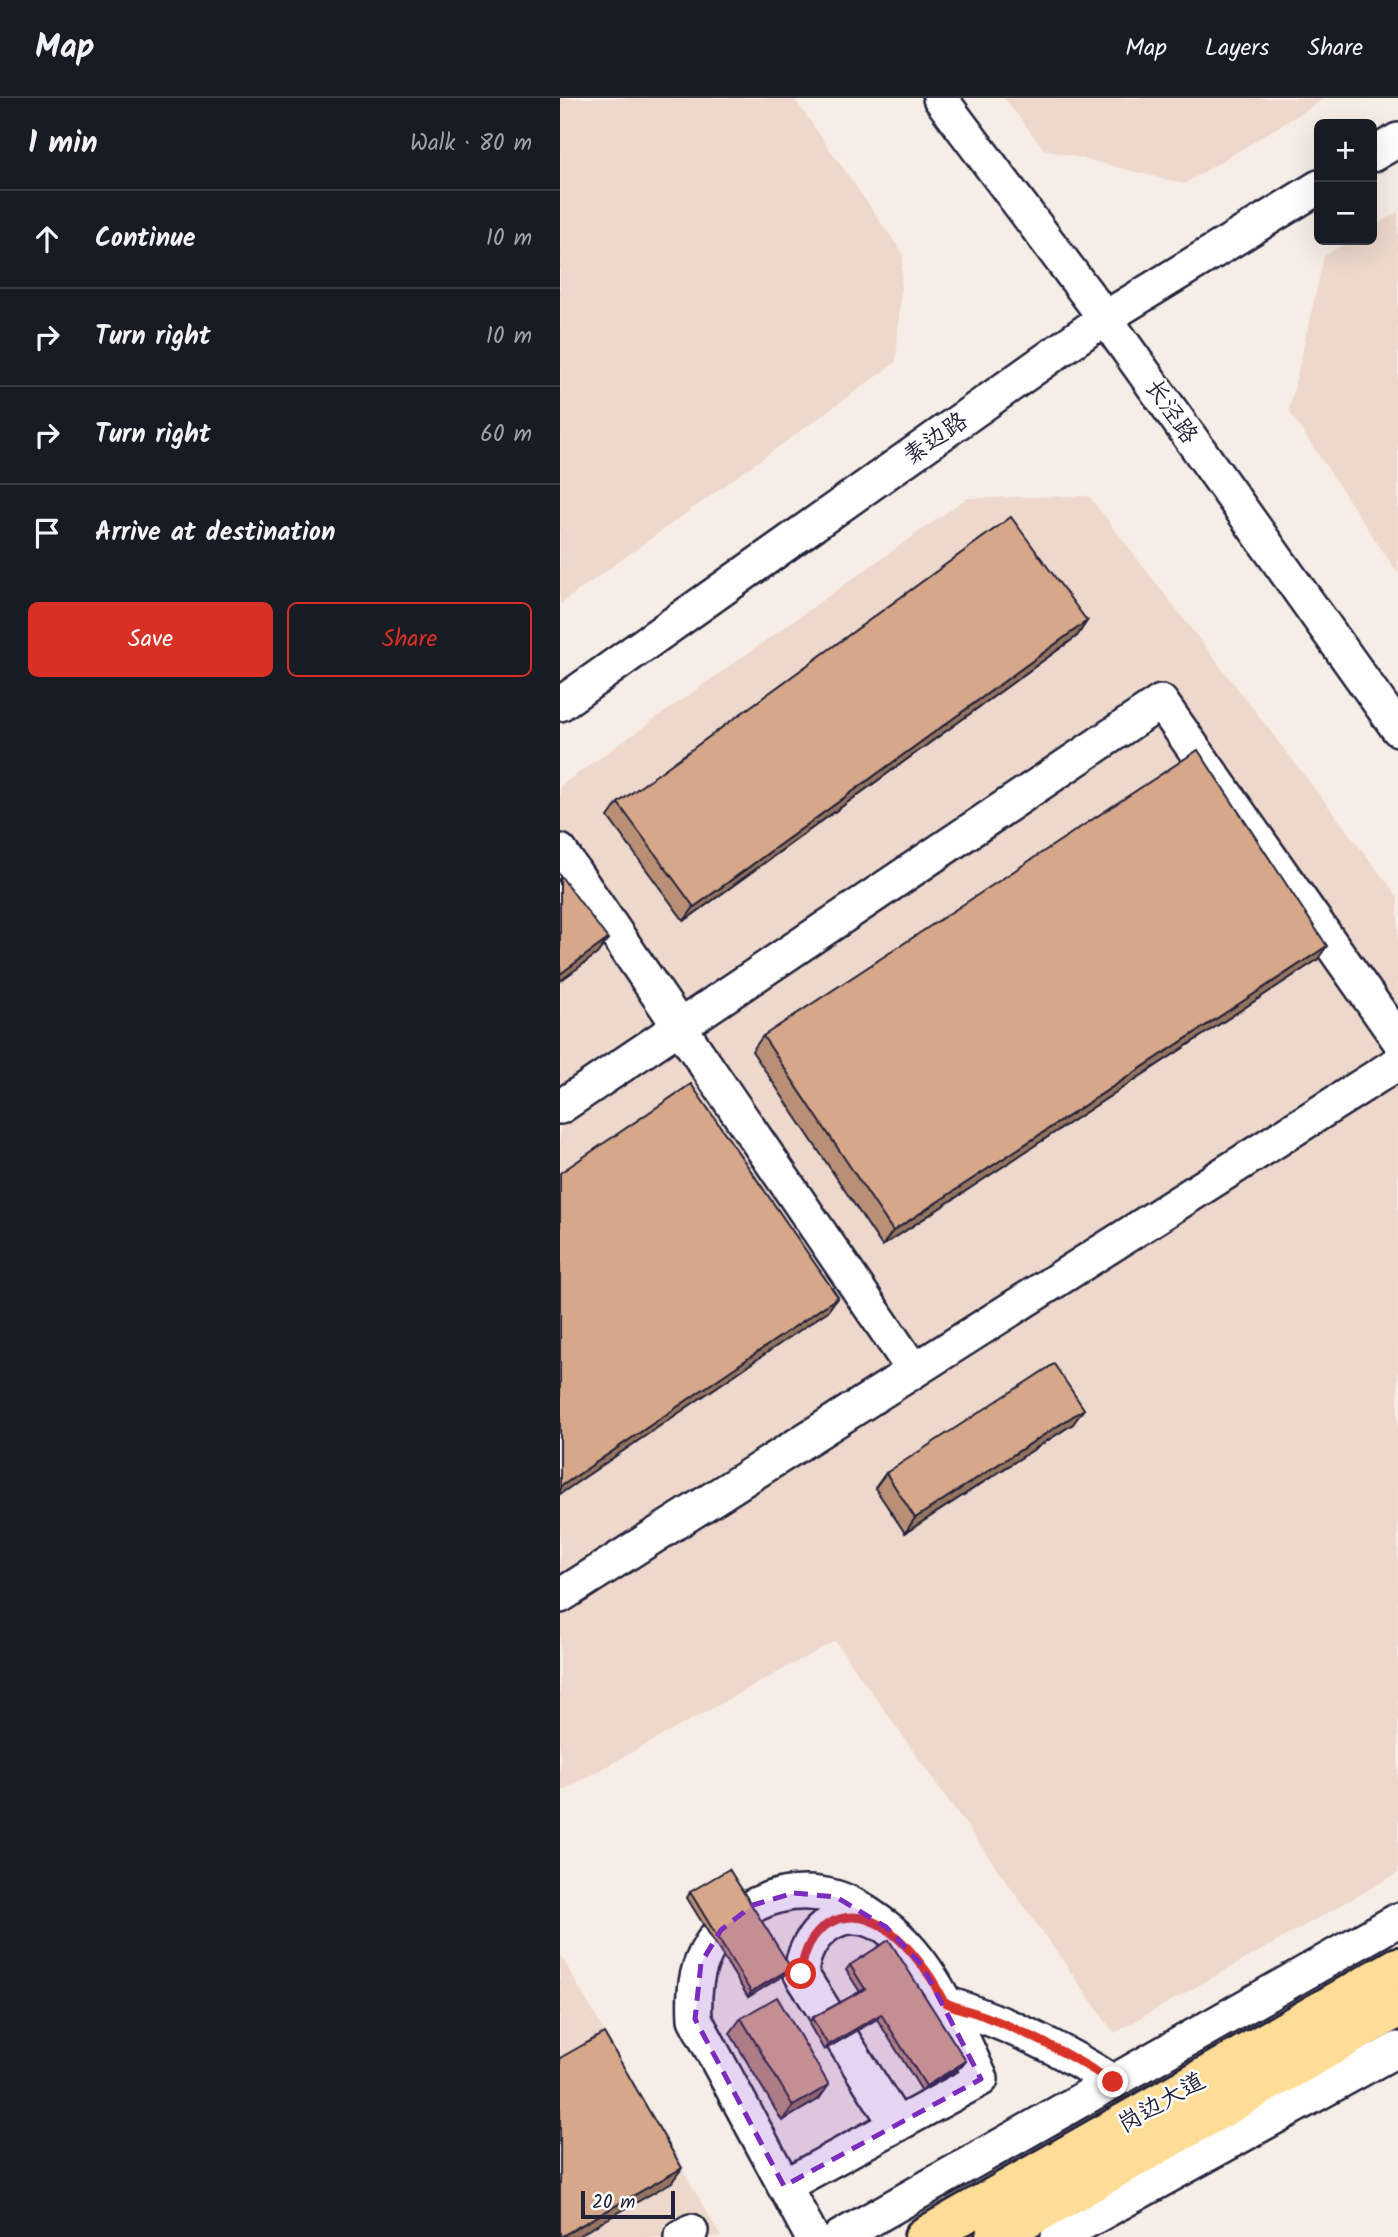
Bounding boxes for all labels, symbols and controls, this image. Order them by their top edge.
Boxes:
text: Map [35,22,95,75]
text: Map [1125,29,1167,68]
text: Layers [1205,29,1269,68]
text: Share [1307,29,1363,68]
map controls [1314,119,1377,245]
button: + [1314,119,1377,182]
text: 1 min [28,120,98,168]
text: Walk · 80 m [410,126,532,162]
button: − [1314,182,1377,245]
text: Continue [95,218,196,260]
icon: ahead [28,220,66,258]
text: 10 m [486,221,532,257]
text: Turn right [95,316,211,358]
icon: right [28,318,66,356]
text: 10 m [486,319,532,355]
street label: 长泾路 [1134,371,1207,453]
street label: 素边路 [895,403,977,476]
text: Turn right [95,414,211,456]
icon: right [28,416,66,454]
text: 60 m [480,417,532,453]
text: Arrive at destination [95,512,335,554]
icon: arrive [28,514,66,552]
button: Save [28,602,273,677]
button: Share [287,602,532,677]
route start [785,1958,816,1989]
street label: 岗边大道 [1110,2062,1213,2144]
route end [1097,2066,1128,2097]
scale bar [581,2188,676,2220]
text: 20 m [592,2188,635,2218]

